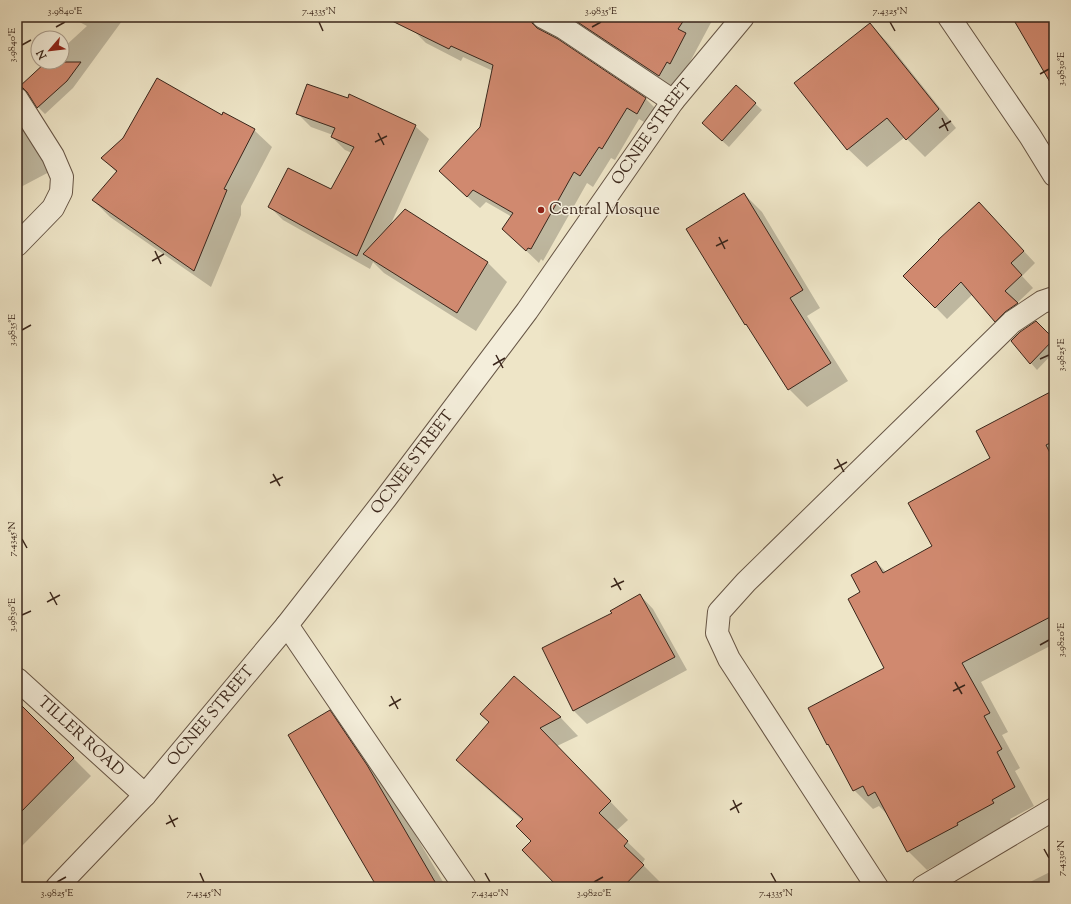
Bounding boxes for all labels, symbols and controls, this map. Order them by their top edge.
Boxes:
text: 3.9840°E [48,4,82,19]
text: 7.4335°N [302,4,336,19]
text: 3.9835°E [585,4,617,19]
text: 7.4325°N [873,4,907,19]
text: 3.9840°E [5,28,20,62]
north arrow [30,30,70,70]
text: N [33,46,52,63]
text: 3.9830°E [1054,52,1069,86]
street label: OCNEE STREET [606,75,698,190]
place label: Central Mosque [549,199,660,222]
marker: Central Mosque [536,205,546,215]
text: 3.9835°E [5,314,20,346]
text: 3.9825°E [1054,339,1069,371]
street label: OCNEE STREET [366,406,459,520]
text: 7.4345°N [5,521,20,557]
text: 3.9830°E [5,598,20,632]
text: 3.9820°E [1054,623,1069,657]
street label: OCNEE STREET [162,661,260,772]
street label: TILLER ROAD [32,691,129,782]
text: 7.4330°N [1054,840,1069,876]
text: 3.9825°E [41,886,73,901]
text: 7.4345°N [186,886,222,901]
text: 7.4340°N [472,886,508,901]
text: 3.9820°E [577,886,611,901]
text: 7.4335°N [759,886,793,901]

